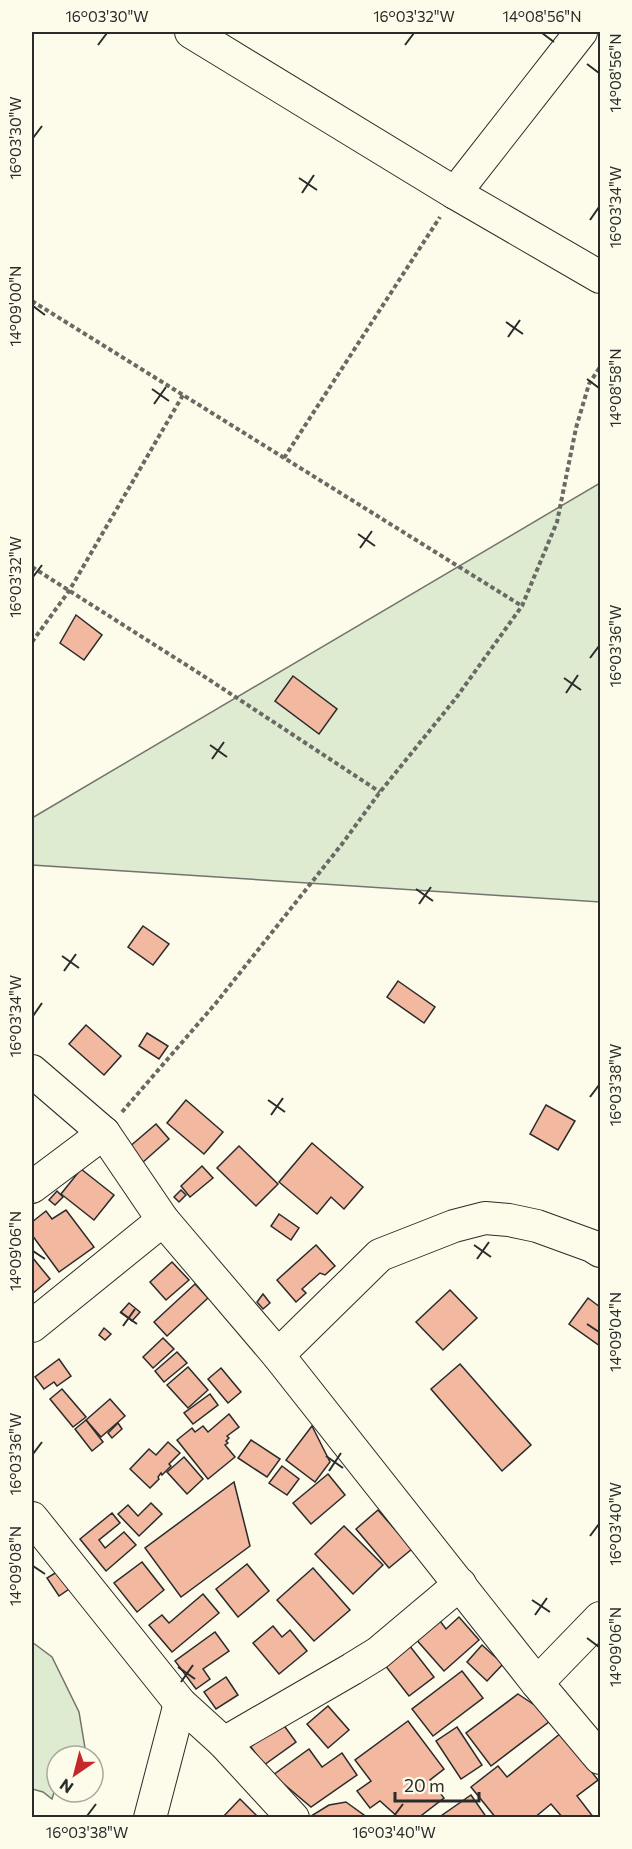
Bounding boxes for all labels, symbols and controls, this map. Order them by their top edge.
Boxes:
text: 16°03'30"W [65,7,149,25]
text: 16°03'32"W [373,7,455,25]
text: 14°08'56"N [503,7,581,25]
text: 14°08'56"N [606,34,624,112]
text: 16°03'30"W [6,96,24,180]
text: 16°03'34"W [606,166,624,248]
text: 14°09'00"N [6,266,24,346]
text: 14°08'58"N [606,349,624,427]
text: 16°03'32"W [6,536,24,618]
text: 16°03'36"W [606,605,624,687]
text: 16°03'34"W [6,975,24,1057]
text: 16°03'38"W [606,1044,624,1126]
text: 14°09'06"N [6,1211,24,1291]
text: 14°09'04"N [606,1292,624,1372]
text: 16°03'36"W [6,1413,24,1495]
text: 16°03'40"W [606,1482,624,1566]
text: 14°09'08"N [6,1526,24,1606]
text: 14°09'06"N [606,1607,624,1687]
north arrow [45,1744,105,1804]
scale bar [395,1765,479,1803]
text: 20 m [404,1774,445,1796]
text: N [56,1775,76,1798]
text: 16°03'38"W [46,1823,128,1841]
text: 16°03'40"W [352,1823,436,1841]

